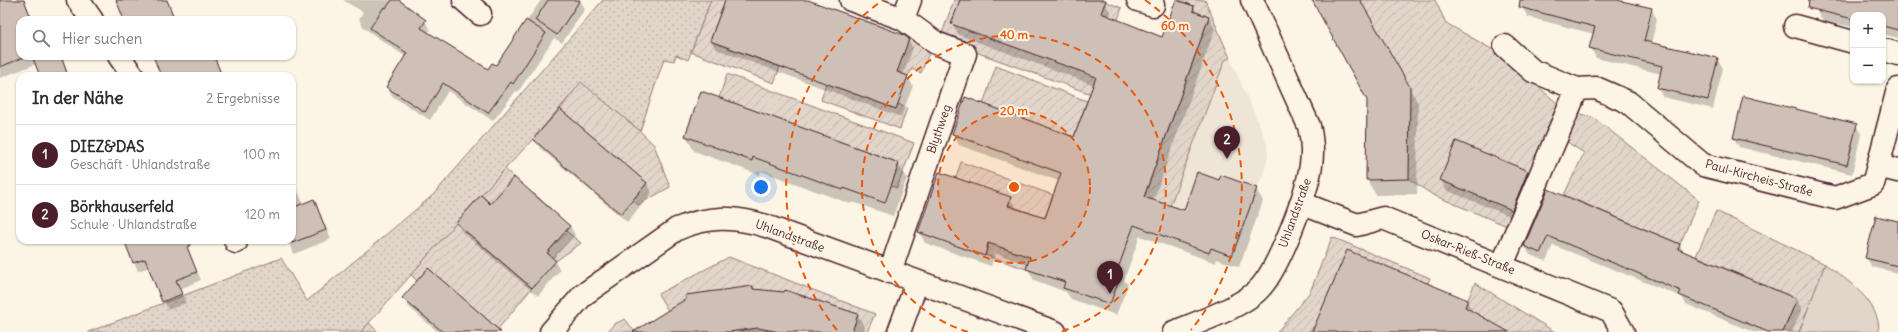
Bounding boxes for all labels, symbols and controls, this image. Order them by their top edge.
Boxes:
map controls [1850,12,1886,84]
button: + [1850,12,1886,48]
search box [16,16,296,60]
text: 60 m [1161,18,1190,33]
icon: search [30,27,52,49]
text: 40 m [1000,27,1029,42]
text: Hier suchen [62,29,142,48]
button: − [1850,48,1886,84]
text: In der Nähe [32,87,124,109]
text: 2 Ergebnisse [206,90,280,107]
street label: Blythweg [923,102,954,155]
text: 20 m [1000,103,1028,118]
pin: 2 [1214,126,1240,159]
text: DIEZ&DAS [70,137,144,156]
text: 1 [42,146,48,163]
text: 100 m [243,146,280,163]
text: Geschäft · Uhlandstraße [70,156,210,173]
street label: Paul-Kircheis-Straße [1704,156,1815,199]
street label: Uhlandstraße [1275,176,1314,250]
your location [751,177,771,197]
centre of rings [1007,180,1021,194]
text: Börkhauserfeld [70,197,174,216]
text: 2 [41,206,49,223]
text: 120 m [245,206,280,223]
text: Schule · Uhlandstraße [70,216,197,233]
street label: Uhlandstraße [753,216,827,255]
street label: Oskar-Rieß-Straße [1419,226,1517,277]
pin: 1 [1097,261,1123,294]

